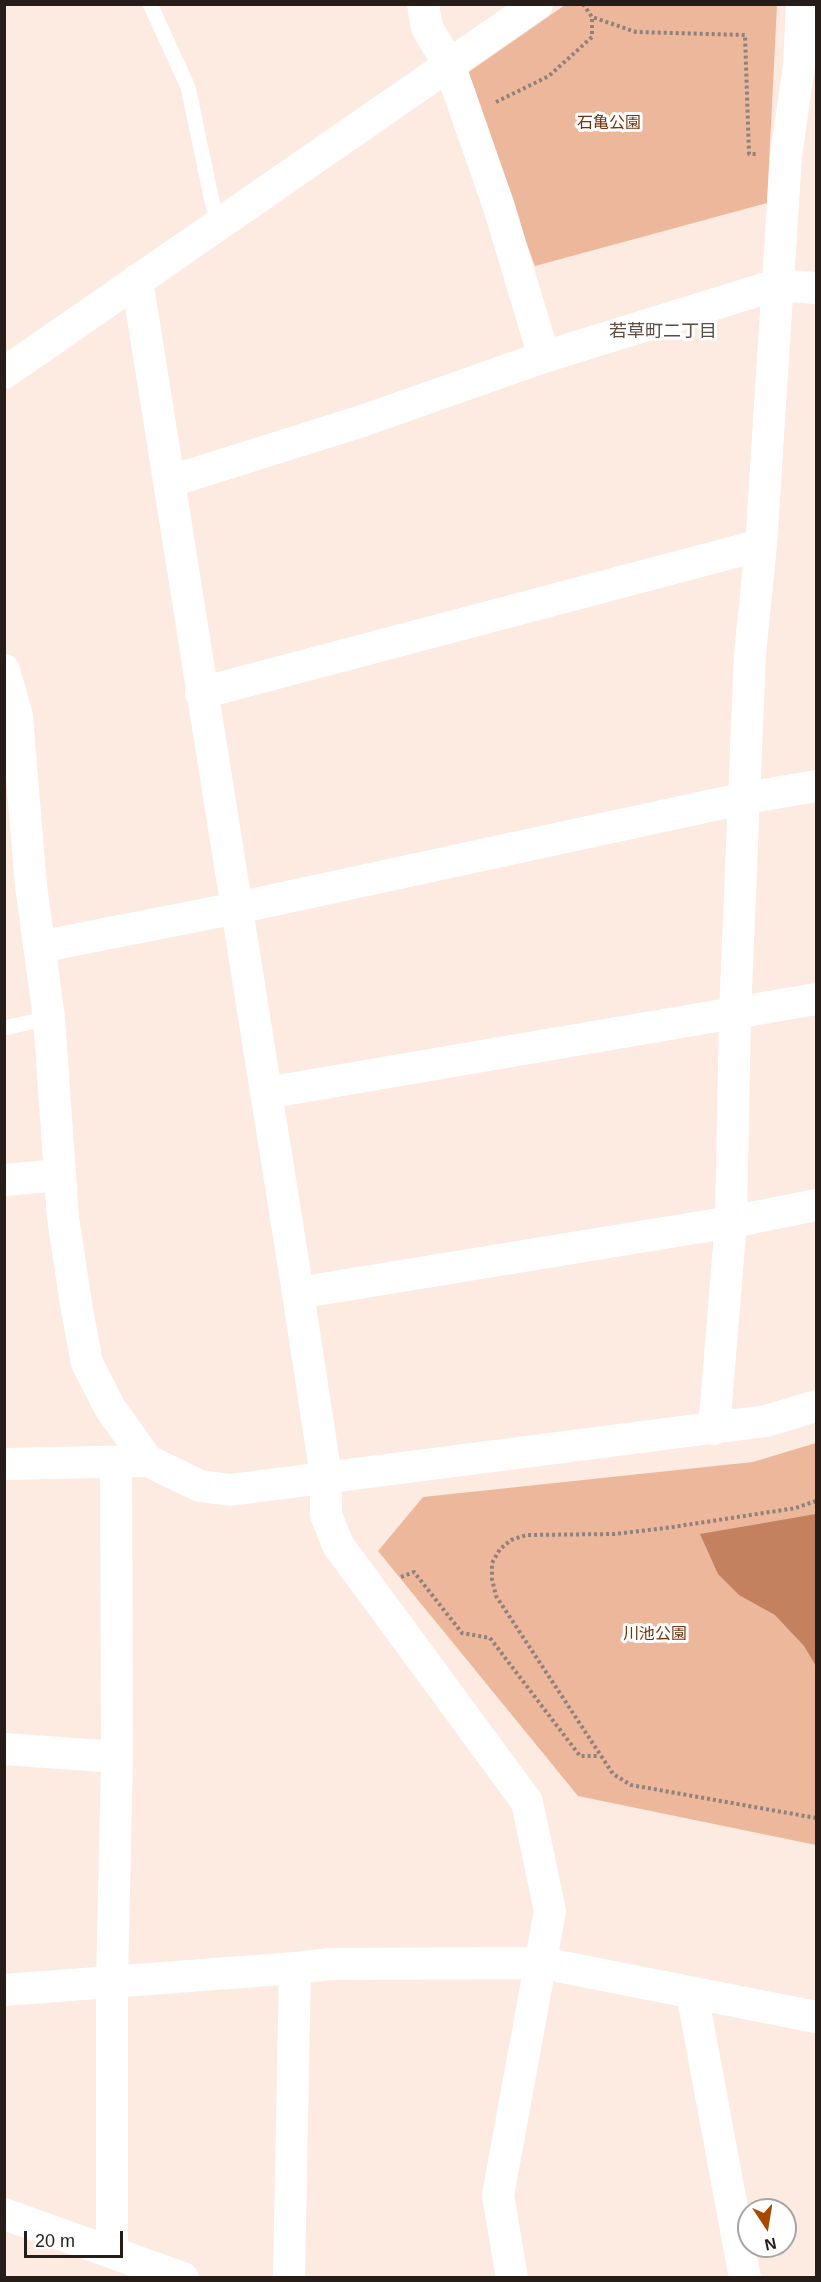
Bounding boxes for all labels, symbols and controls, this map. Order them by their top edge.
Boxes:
park label: 石亀公園 [577,114,641,134]
district label: 若草町二丁目 [609,321,717,343]
park label: 川池公園 [623,1625,687,1645]
north arrow [737,2198,797,2258]
scale bar [27,2219,126,2257]
text: 20 m [35,2231,75,2251]
text: N [763,2235,778,2254]

